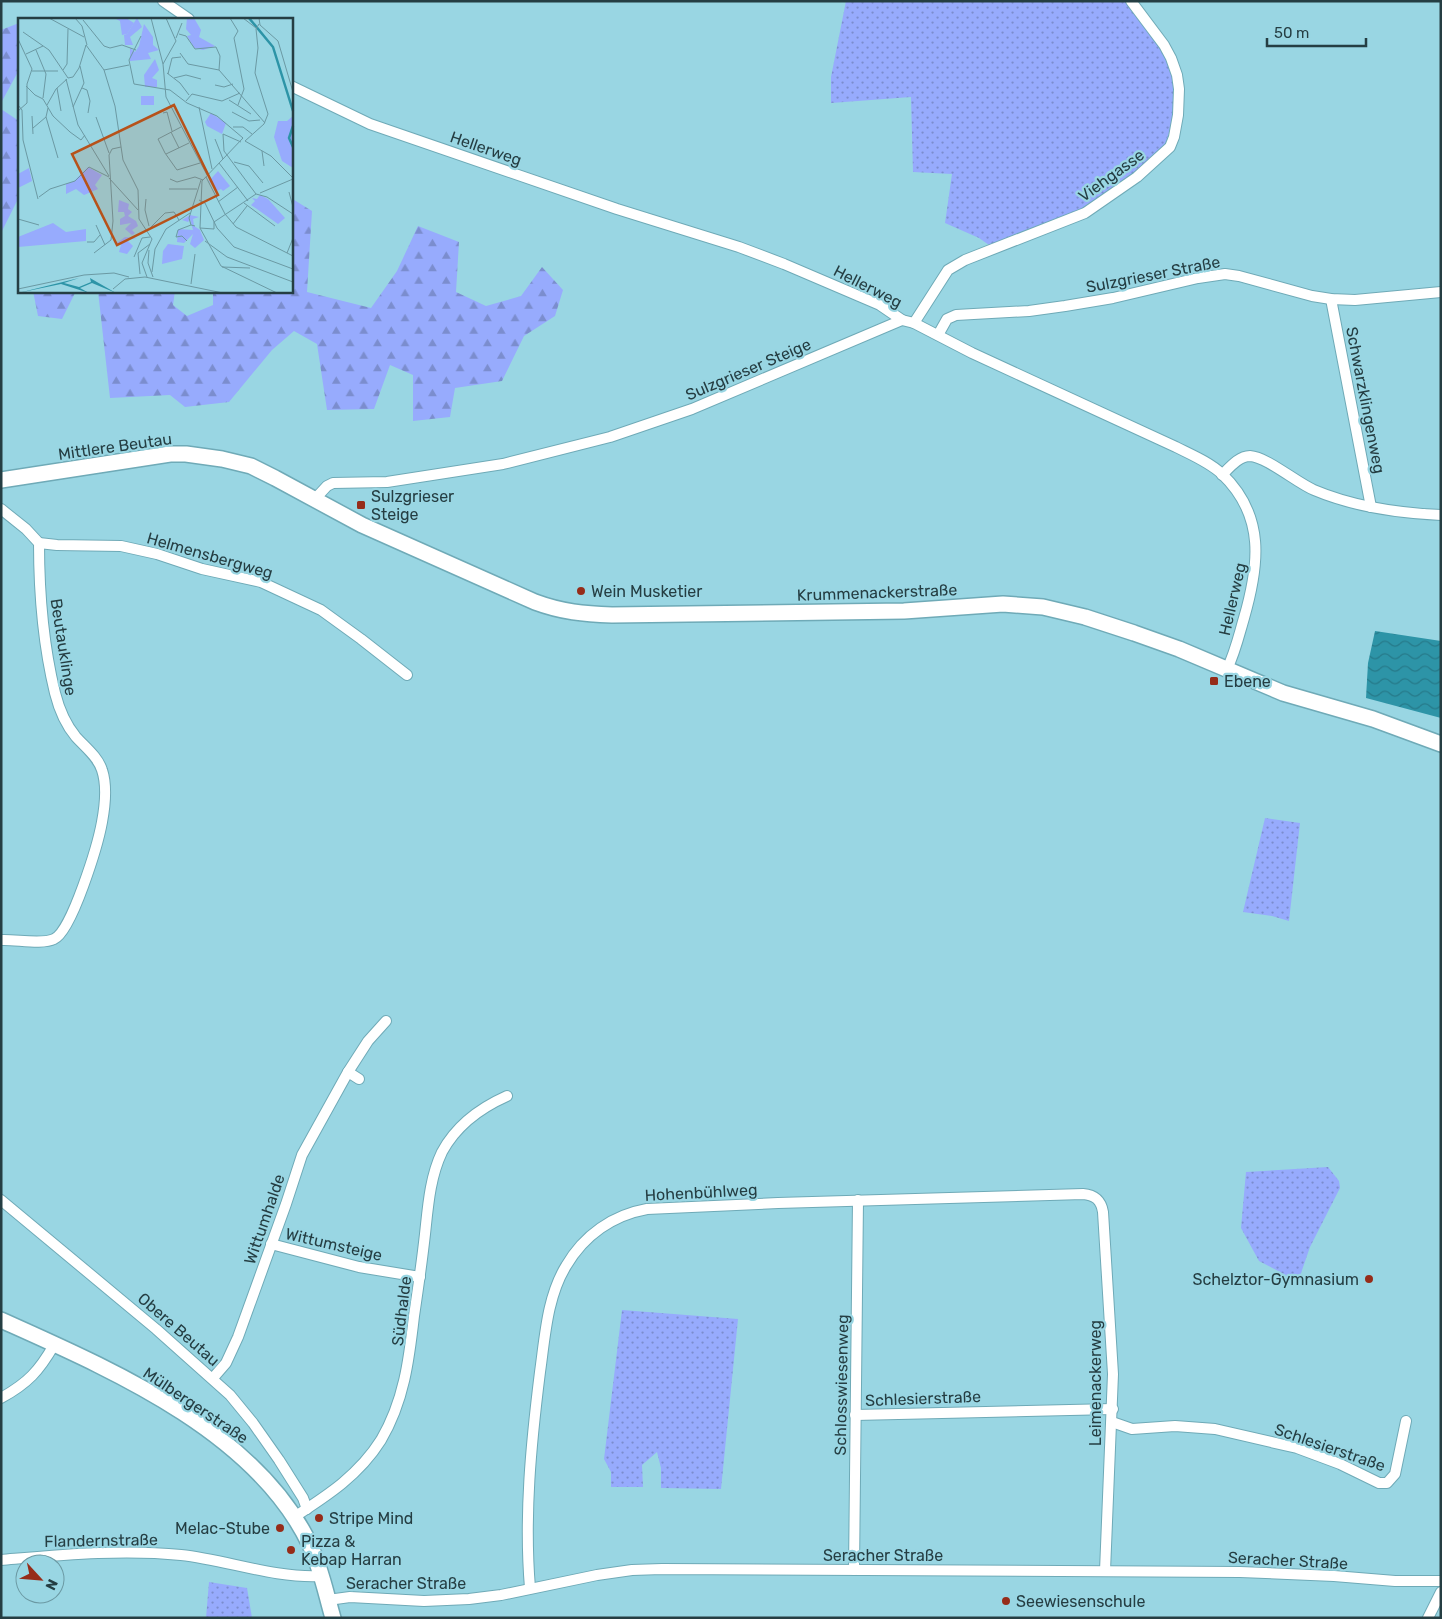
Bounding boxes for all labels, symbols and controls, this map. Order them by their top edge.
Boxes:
scale bar [1267,15,1366,47]
inset map [18,18,292,292]
text: 50 m [1274,24,1309,42]
street label: Hellerweg [448,127,524,170]
street label: Viehgasse [1075,145,1148,206]
street label: Sulzgrieser Straße [1084,252,1222,297]
street label: Hellerweg [830,261,905,312]
street label: Schwarzklingenweg [1342,325,1389,475]
street label: Sulzgrieser Steige [683,334,814,404]
street label: Mittlere Beutau [57,429,173,464]
place label: Sulzgrieser Steige [371,487,454,524]
marker: Sulzgrieser Steige [355,499,367,511]
street label: Helmensbergweg [145,528,275,583]
street label: Hellerweg [1215,561,1250,637]
street label: Krummenackerstraße [796,580,958,605]
place label: Wein Musketier [591,582,702,601]
marker: Wein Musketier [575,585,587,597]
street label: Beutauklinge [46,597,81,697]
place label: Ebene [1224,672,1271,691]
marker: Ebene [1208,675,1220,687]
street label: Wittumhalde [240,1172,289,1267]
street label: Hohenbühlweg [644,1180,758,1205]
street label: Wittumsteige [284,1224,384,1265]
place label: Schelztor-Gymnasium [1192,1270,1359,1289]
marker: Schelztor-Gymnasium [1363,1273,1375,1285]
street label: Südhalde [388,1275,415,1347]
street label: Obere Beutau [134,1289,223,1370]
street label: Schlosswiesenweg [831,1314,852,1456]
street label: Leimenackerweg [1086,1320,1105,1446]
street label: Mülbergerstraße [140,1363,252,1448]
street label: Schlesierstraße [865,1387,981,1410]
street label: Schlesierstraße [1272,1420,1388,1475]
place label: Stripe Mind [329,1509,413,1528]
marker: Stripe Mind [313,1512,325,1524]
place label: Melac-Stube [175,1519,270,1538]
marker: Melac-Stube [274,1522,286,1534]
street label: Flandernstraße [44,1530,158,1551]
place label: Pizza & Kebap Harran [301,1532,402,1569]
marker: Pizza & Kebap Harran [285,1544,297,1556]
street label: Seracher Straße [823,1546,943,1565]
street label: Seracher Straße [1227,1548,1349,1573]
north arrow [15,1554,65,1604]
street label: Seracher Straße [346,1574,466,1593]
text: N [41,1576,61,1593]
place label: Seewiesenschule [1016,1592,1145,1611]
marker: Seewiesenschule [1000,1595,1012,1607]

